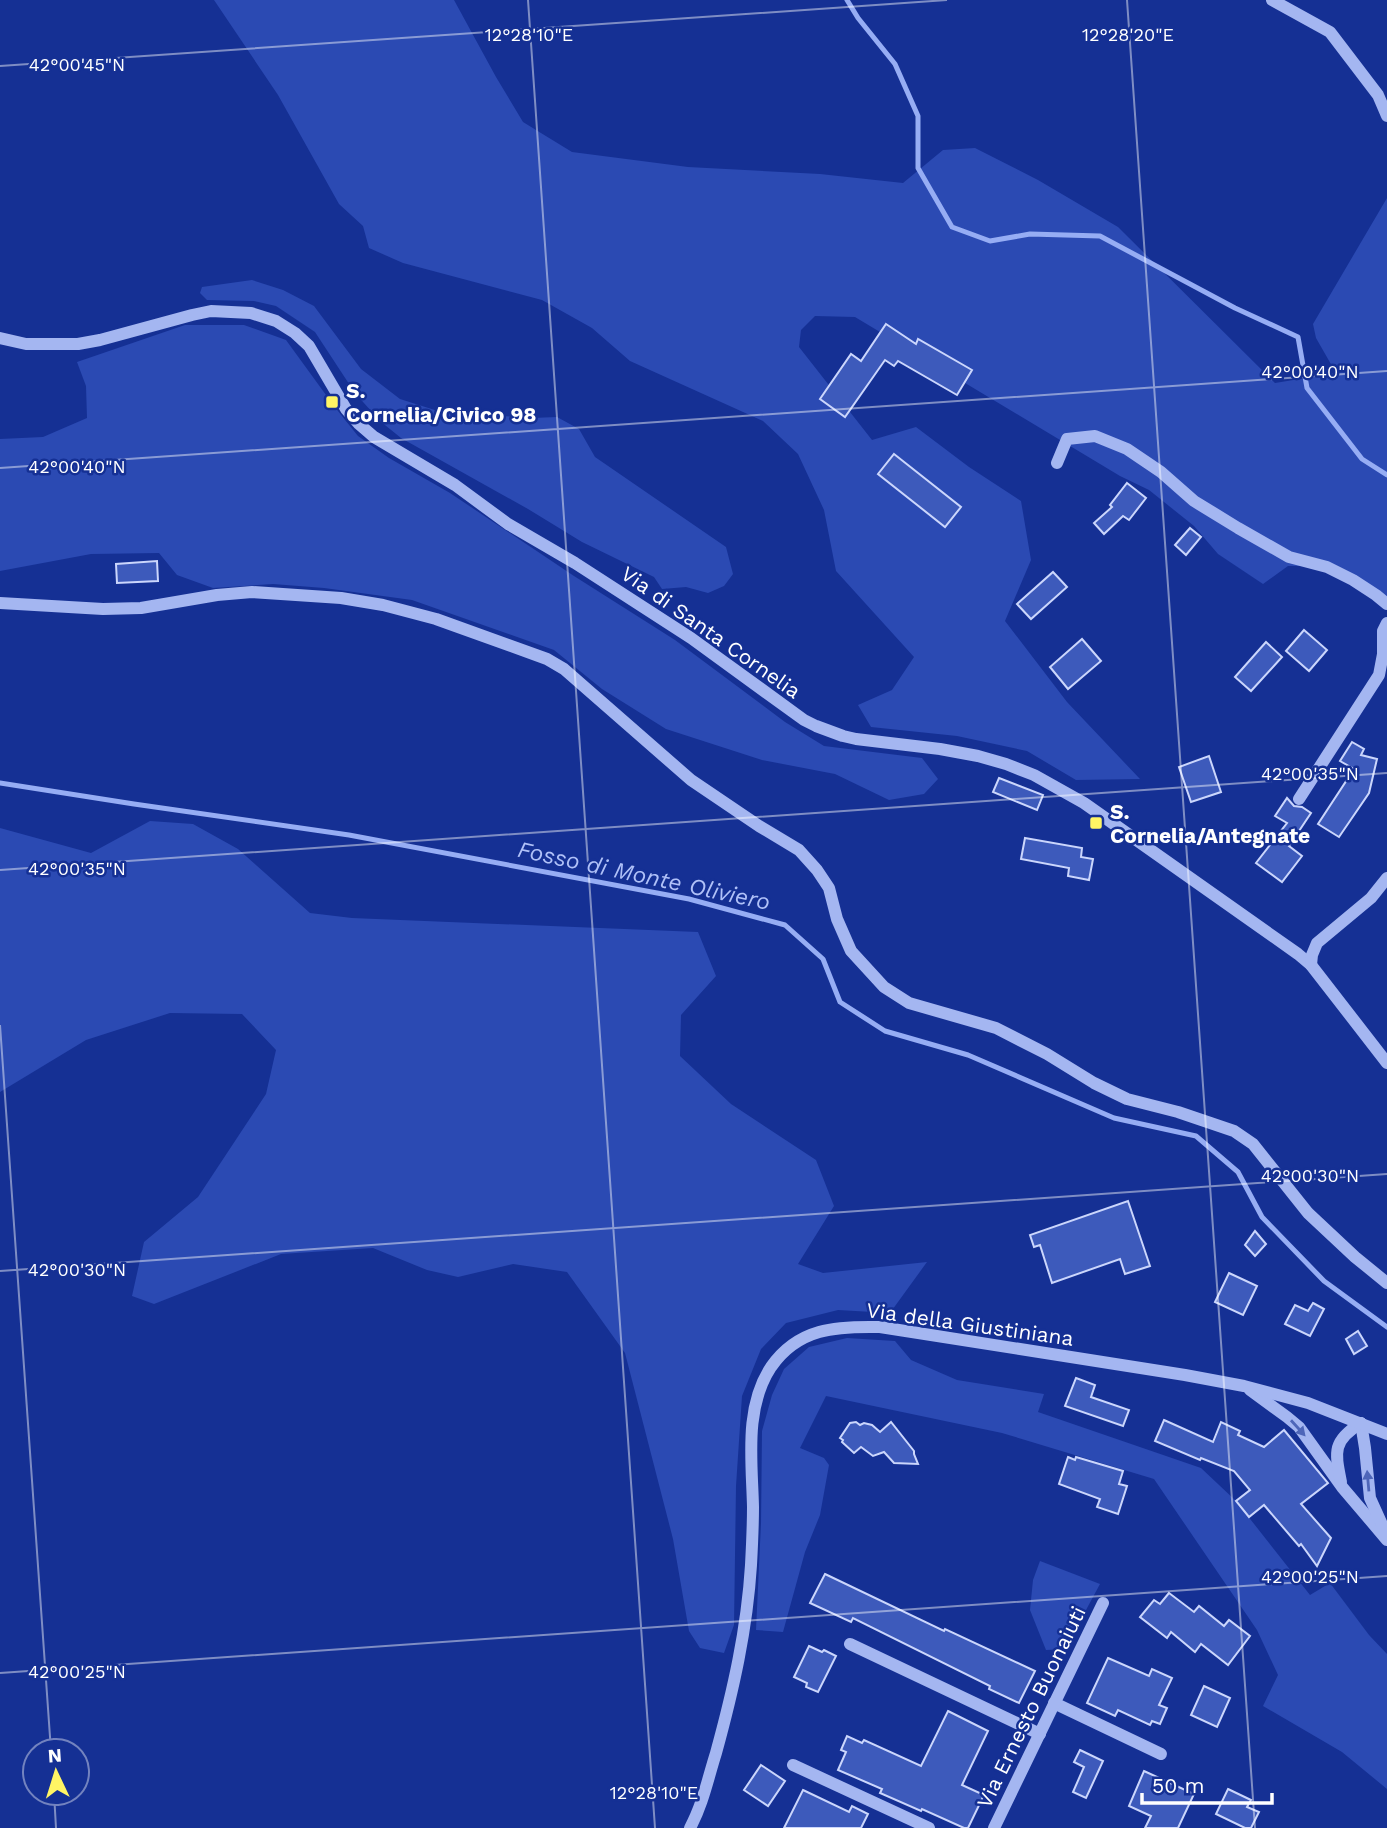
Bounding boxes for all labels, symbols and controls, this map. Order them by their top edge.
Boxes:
text: 12°28'10"E [485,24,573,45]
text: 12°28'20"E [1082,24,1174,45]
text: 42°00'45"N [29,54,125,75]
text: 42°00'40"N [1261,361,1359,382]
place label: S. Cornelia/Civico 98 [346,378,537,427]
marker: S. Cornelia/Civico 98 [324,394,340,410]
text: 42°00'40"N [28,456,126,477]
street label: Via di Santa Cornelia [616,560,806,704]
text: 42°00'35"N [1261,763,1359,784]
place label: S. Cornelia/Antegnate [1110,799,1310,848]
marker: S. Cornelia/Antegnate [1088,815,1104,831]
water label: Fosso di Monte Oliviero [515,836,773,916]
text: 42°00'35"N [28,858,126,879]
text: 42°00'30"N [1261,1165,1359,1186]
text: 42°00'30"N [28,1259,126,1280]
street label: Via della Giustiniana [865,1297,1075,1351]
one-way arrow [1289,1419,1305,1436]
one-way arrow [1362,1470,1373,1492]
text: 42°00'25"N [1261,1566,1359,1587]
street label: Via Ernesto Buonaiuti [971,1602,1091,1812]
text: 42°00'25"N [28,1661,126,1682]
north arrow [21,1737,91,1807]
text: N [47,1744,63,1768]
scale bar [1142,1762,1272,1806]
text: 50 m [1152,1773,1204,1798]
text: 12°28'10"E [610,1782,698,1803]

